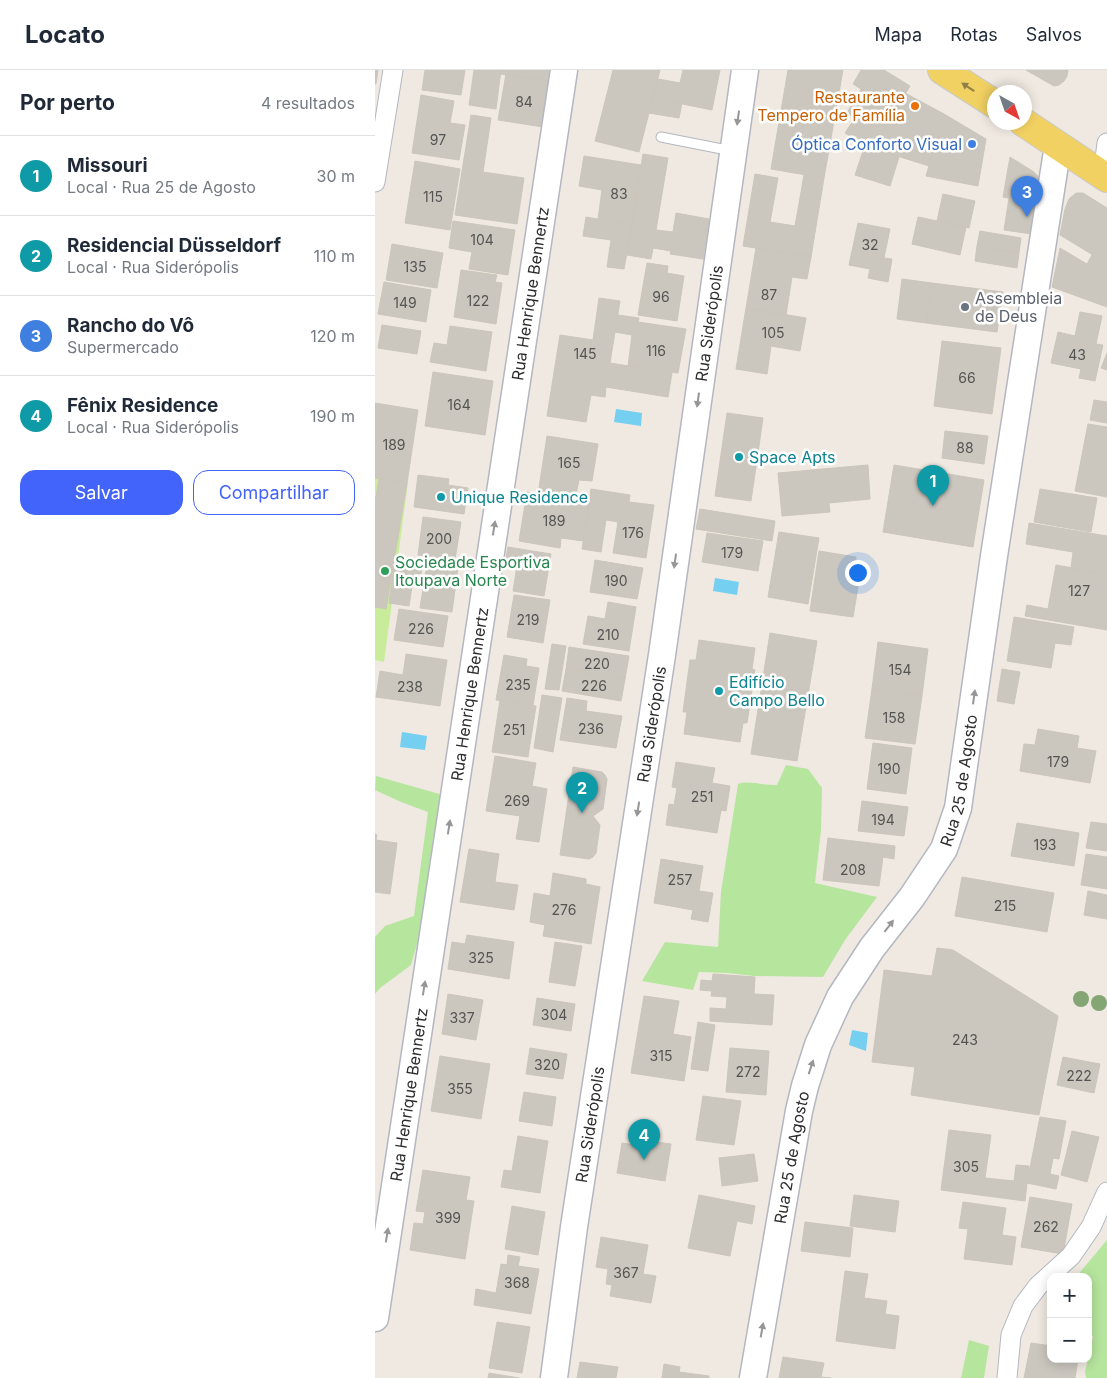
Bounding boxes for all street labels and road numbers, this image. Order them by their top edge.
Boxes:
street label: Rua Henrique Bennertz [507,205,553,382]
street label: Rua Siderópolis [691,264,727,383]
street label: Rua Henrique Bennertz [446,606,493,782]
street label: Rua Siderópolis [633,665,670,784]
street label: Rua 25 de Agosto [936,713,981,849]
street label: Rua Henrique Bennertz [386,1006,432,1183]
street label: Rua Siderópolis [571,1065,609,1184]
street label: Rua 25 de Agosto [770,1089,813,1225]

